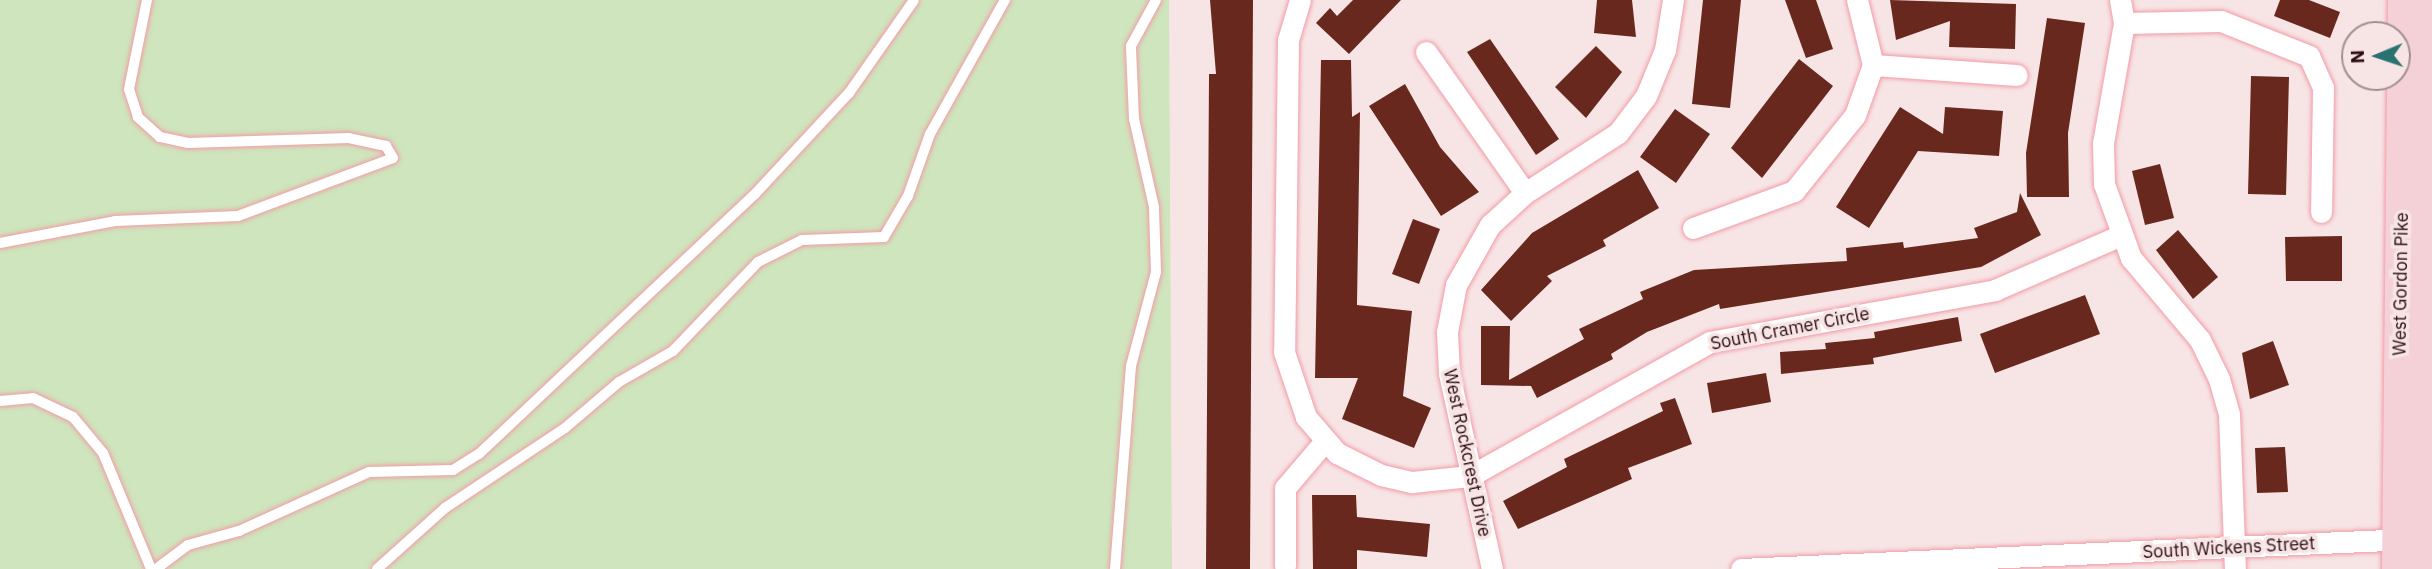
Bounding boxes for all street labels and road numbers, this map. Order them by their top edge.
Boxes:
street label: West Gordon Pike [2389,212,2413,356]
street label: South Cramer Circle [1709,303,1871,355]
street label: West Rockcrest Drive [1439,367,1495,539]
street label: South Wickens Street [2142,533,2316,563]

